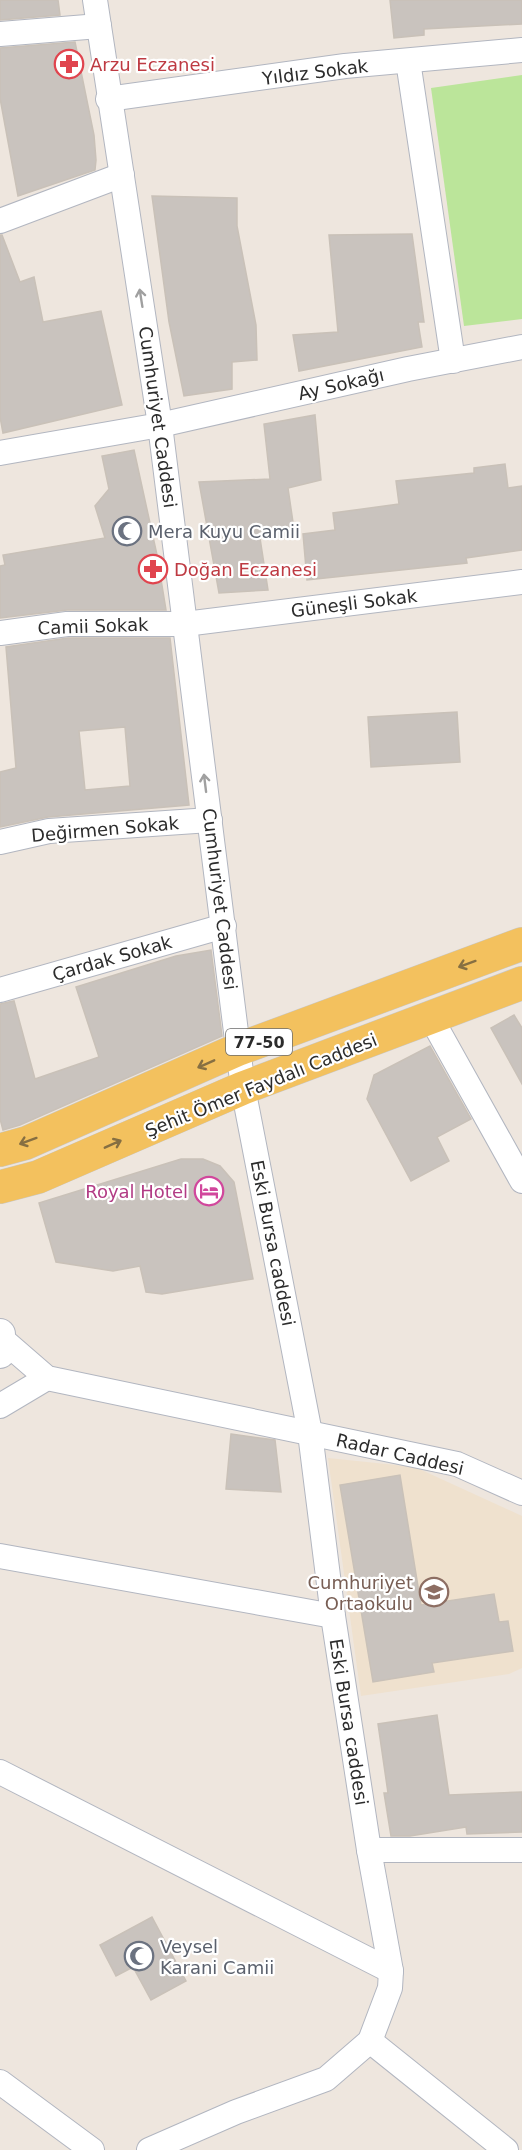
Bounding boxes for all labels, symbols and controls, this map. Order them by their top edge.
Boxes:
pharmacy icon: Arzu Eczanesi [53,48,85,80]
place label: Arzu Eczanesi [90,54,215,75]
street label: Yıldız Sokak [260,55,370,89]
one-way arrow [135,289,146,308]
street label: Cumhuriyet Caddesi [135,325,181,509]
street label: Ay Sokağı [296,364,386,404]
mosque icon: Mera Kuyu Camii [111,515,143,547]
place label: Mera Kuyu Camii [148,521,300,542]
pharmacy icon: Doğan Eczanesi [137,553,169,585]
place label: Doğan Eczanesi [174,559,317,580]
street label: Güneşli Sokak [290,585,419,621]
street label: Camii Sokak [37,614,149,638]
one-way arrow [200,773,211,793]
street label: Cumhuriyet Caddesi [198,807,242,991]
street label: Değirmen Sokak [30,812,180,846]
street label: Çardak Sokak [50,931,175,985]
one-way arrow [458,960,477,971]
street label: Şehit Ömer Faydalı Caddesi [142,1029,380,1141]
road number: 77-50 [226,1029,292,1055]
one-way arrow [198,1058,216,1070]
one-way arrow [19,1137,38,1148]
one-way arrow [104,1138,122,1149]
street label: Eski Bursa caddesi [247,1158,299,1328]
hotel icon: Royal Hotel [193,1175,225,1207]
place label: Royal Hotel [85,1181,188,1202]
street label: Radar Caddesi [334,1429,466,1479]
place label: Cumhuriyet Ortaokulu [307,1572,413,1614]
school or university icon: Cumhuriyet Ortaokulu [418,1576,450,1608]
street label: Eski Bursa caddesi [325,1637,373,1807]
place label: Veysel Karani Camii [160,1936,274,1978]
mosque icon: Veysel Karani Camii [123,1940,155,1972]

